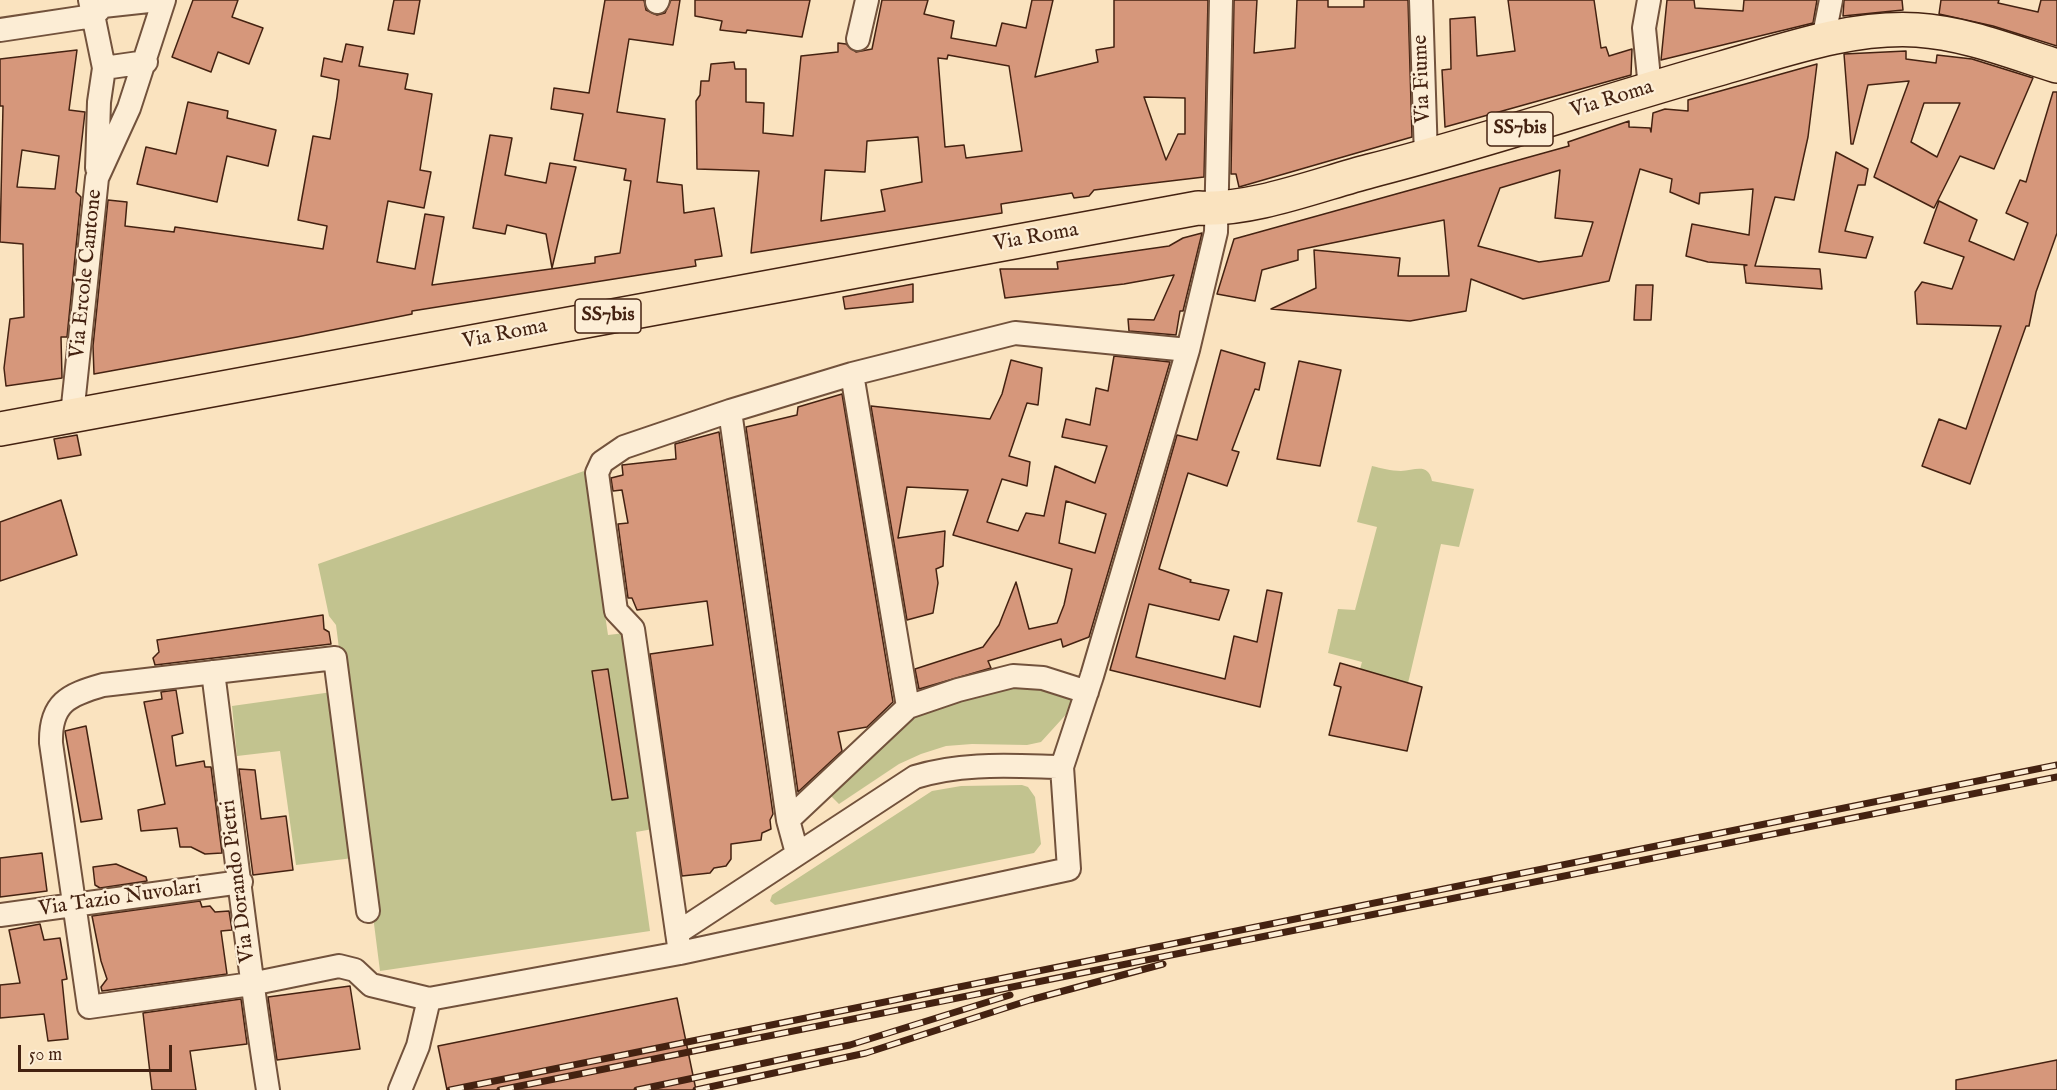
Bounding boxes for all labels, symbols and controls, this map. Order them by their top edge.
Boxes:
street label: Via Fiume [1409,34,1437,124]
street label: Via Roma [1567,75,1657,125]
road number: SS7bis [1487,112,1553,146]
street label: Via Ercole Cantone [66,188,108,360]
street label: Via Roma [992,218,1080,258]
road number: SS7bis [575,299,641,333]
street label: Via Roma [461,314,549,356]
street label: Via Dorando Pietri [216,798,262,964]
street label: Via Tazio Nuvolari [37,875,203,923]
scale bar [21,1033,176,1071]
text: 50 m [29,1044,62,1067]

